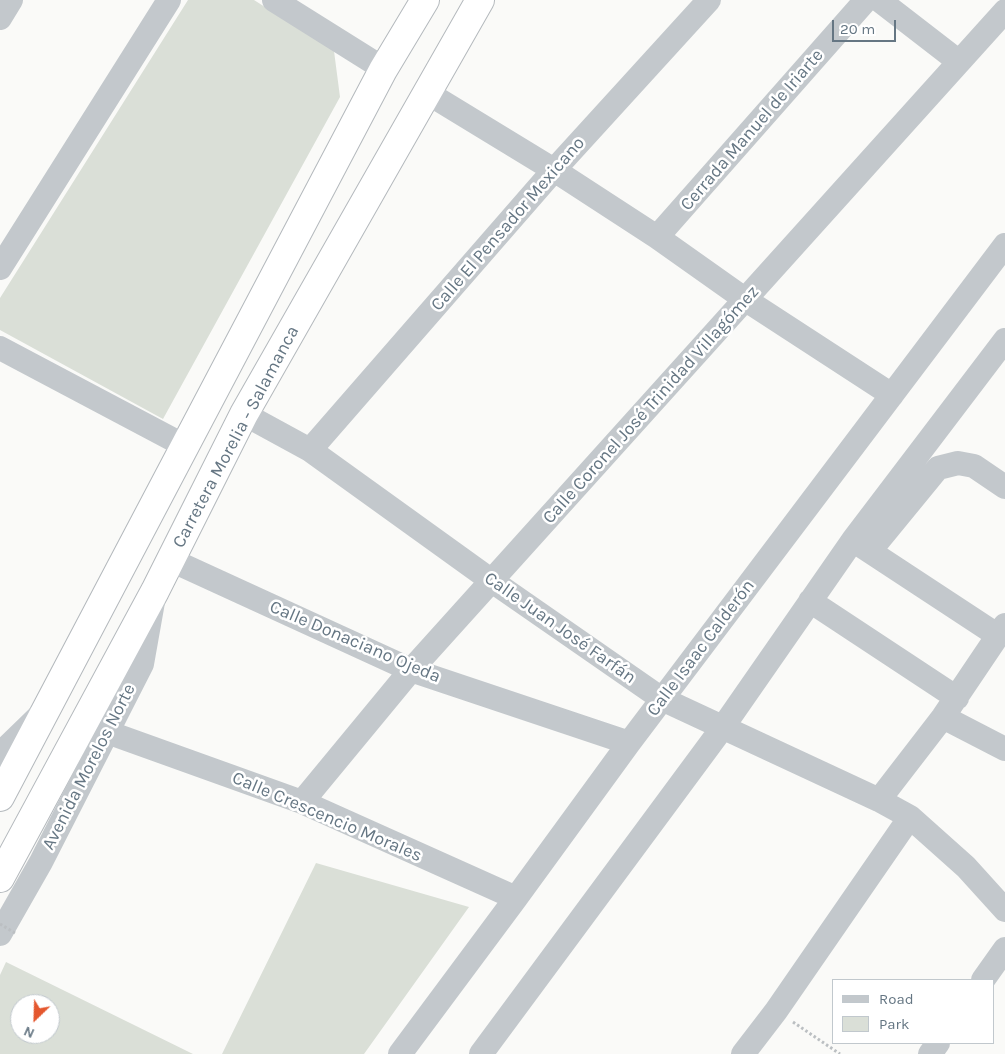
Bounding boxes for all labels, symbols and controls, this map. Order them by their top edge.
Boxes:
scale bar [835,10,899,42]
text: 20 m [840,20,875,38]
street label: Cerrada Manuel de Iriarte [676,45,828,215]
street label: Calle El Pensador Mexicano [426,133,590,315]
street label: Calle Coronel José Trinidad Villagómez [538,282,764,528]
street label: Carretera Morelia - Salamanca [168,322,304,552]
street label: Calle Juan José Farfán [480,567,640,689]
street label: Calle Isaac Calderón [643,575,759,721]
street label: Calle Donaciano Ojeda [266,596,444,688]
street label: Avenida Morelos Norte [38,680,140,854]
street label: Calle Crescencio Morales [229,767,425,867]
legend [832,979,995,1044]
text: Road [879,990,914,1008]
north arrow [10,994,60,1044]
text: Park [879,1015,909,1033]
text: N [21,1022,37,1042]

